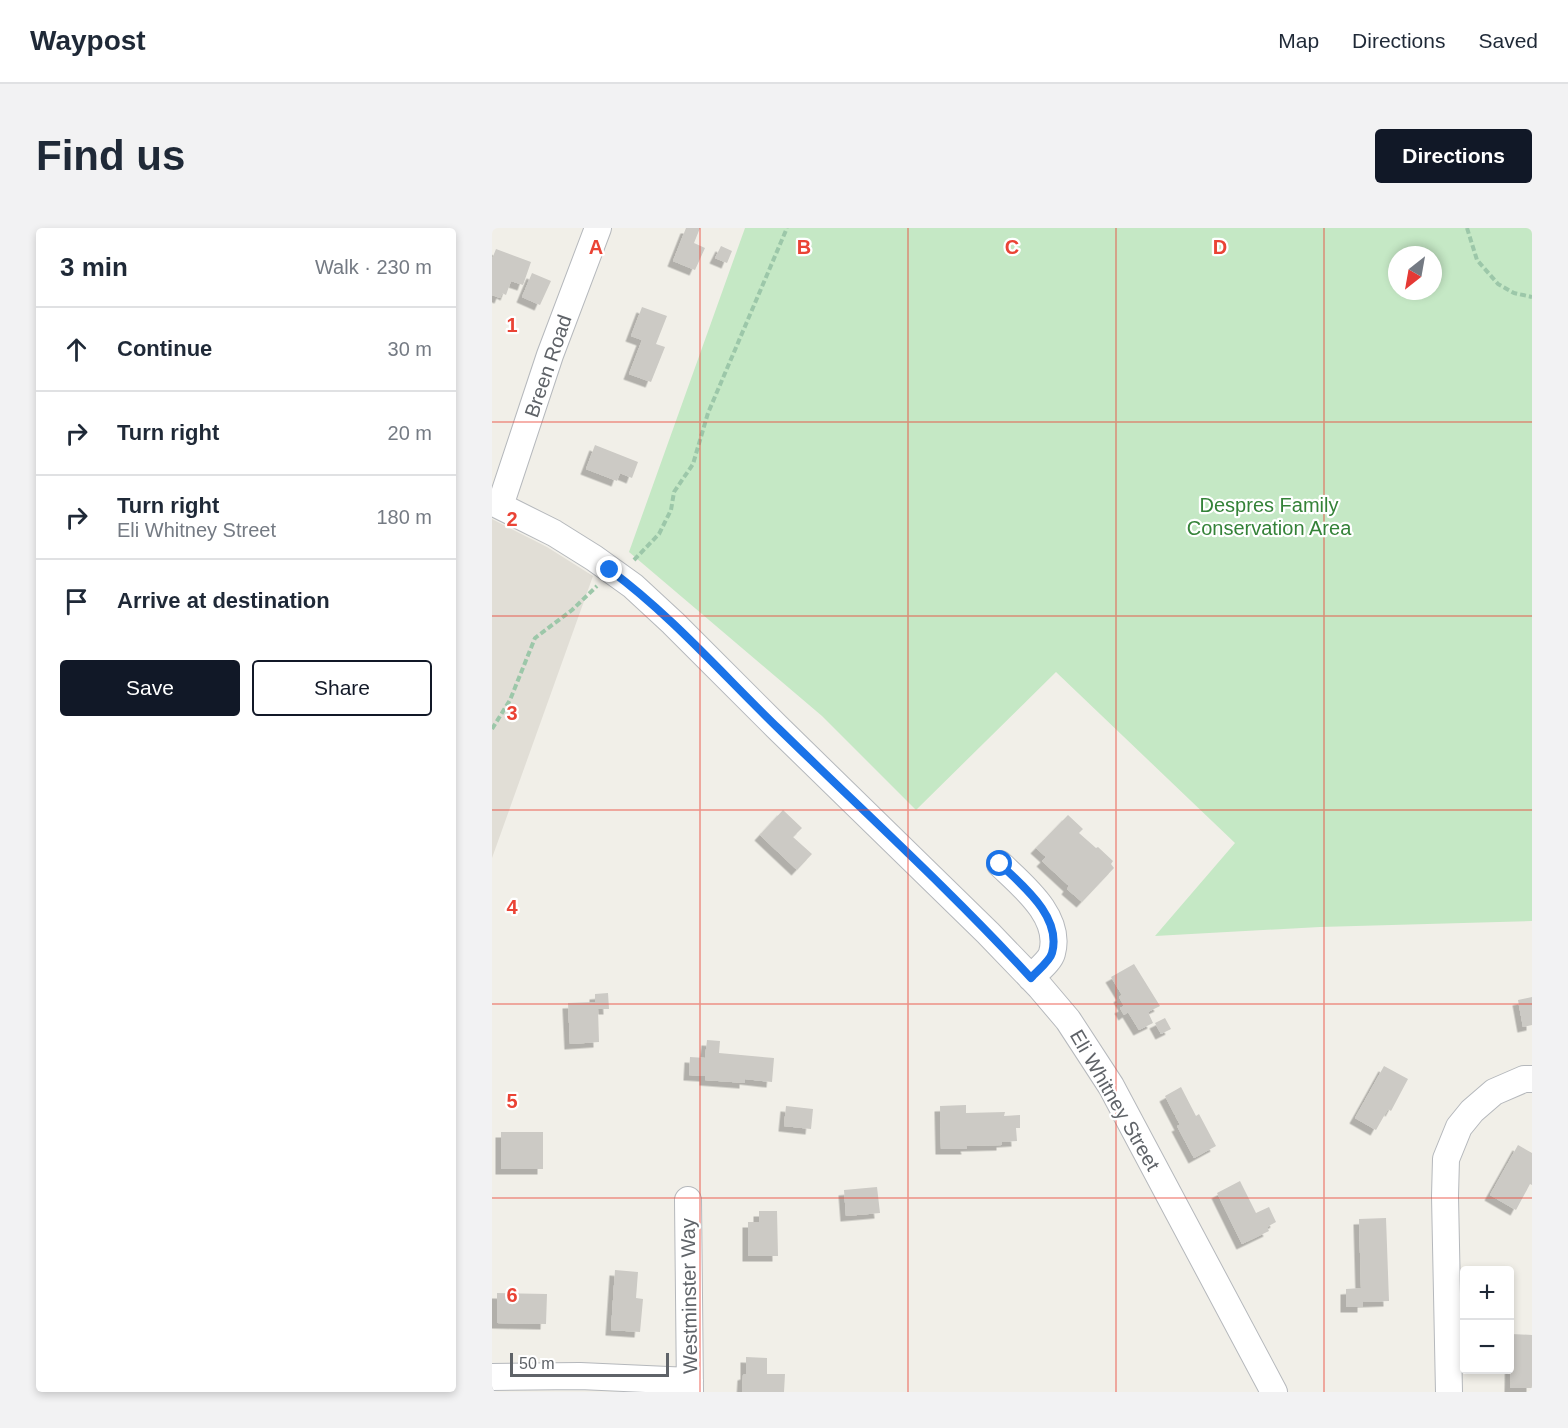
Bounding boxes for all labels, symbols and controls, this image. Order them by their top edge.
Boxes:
text: Waypost [30,25,146,56]
text: Map [1278,29,1319,52]
text: Directions [1352,29,1445,52]
text: Saved [1478,29,1538,52]
button: Directions [1375,129,1532,183]
text: Find us [36,132,185,179]
text: A [589,236,603,258]
text: B [797,236,811,258]
text: C [1005,236,1019,258]
text: D [1213,236,1227,258]
north arrow [1388,246,1442,300]
text: 3 min [60,252,128,282]
text: Walk · 230 m [315,256,432,278]
street label: Breen Road [520,312,576,420]
text: 1 [506,314,518,336]
icon: ahead [60,333,93,366]
text: Continue [117,336,212,361]
text: 30 m [388,338,432,360]
icon: right [60,417,93,450]
text: Turn right [117,420,219,445]
text: 20 m [388,422,432,444]
text: Turn right [117,493,219,518]
park label: Despres Family Conservation Area [1187,494,1352,539]
icon: right [60,501,93,534]
text: 180 m [376,506,432,528]
text: 2 [506,508,518,530]
text: Eli Whitney Street [117,519,276,541]
route end [596,556,622,582]
icon: arrive [60,585,93,618]
text: Arrive at destination [117,588,330,613]
button: Save [60,660,240,716]
button: Share [252,660,432,716]
text: 3 [506,702,518,724]
route start [986,850,1012,876]
text: 4 [506,896,518,918]
street label: Eli Whitney Street [1066,1026,1164,1175]
text: 5 [506,1090,518,1112]
street label: Westminster Way [677,1218,701,1374]
map controls [1460,1266,1514,1374]
button: + [1460,1266,1514,1320]
text: 6 [506,1284,518,1306]
button: − [1460,1320,1514,1374]
scale bar [510,1350,669,1378]
text: 50 m [519,1355,555,1372]

